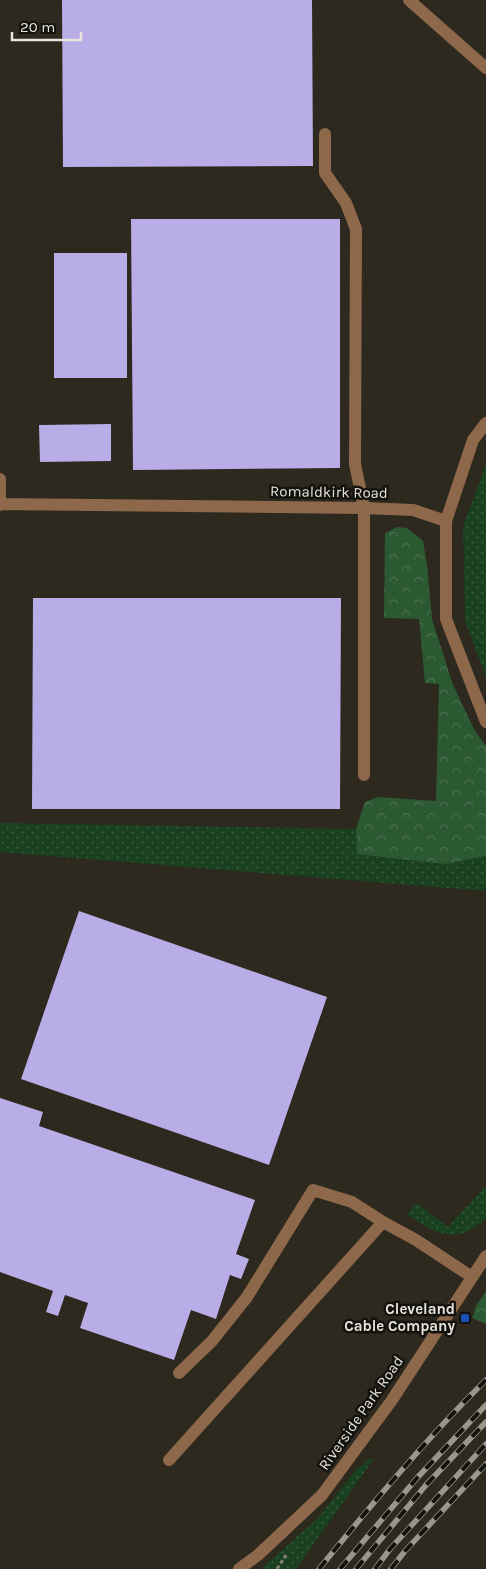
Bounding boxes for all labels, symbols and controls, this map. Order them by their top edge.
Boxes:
scale bar [12,10,81,42]
text: 20 m [20,18,55,36]
street label: Romaldkirk Road [270,482,388,502]
place label: Cleveland Cable Company [344,1300,455,1335]
marker: Cleveland Cable Company [459,1312,471,1324]
street label: Riverside Park Road [315,1352,407,1474]

